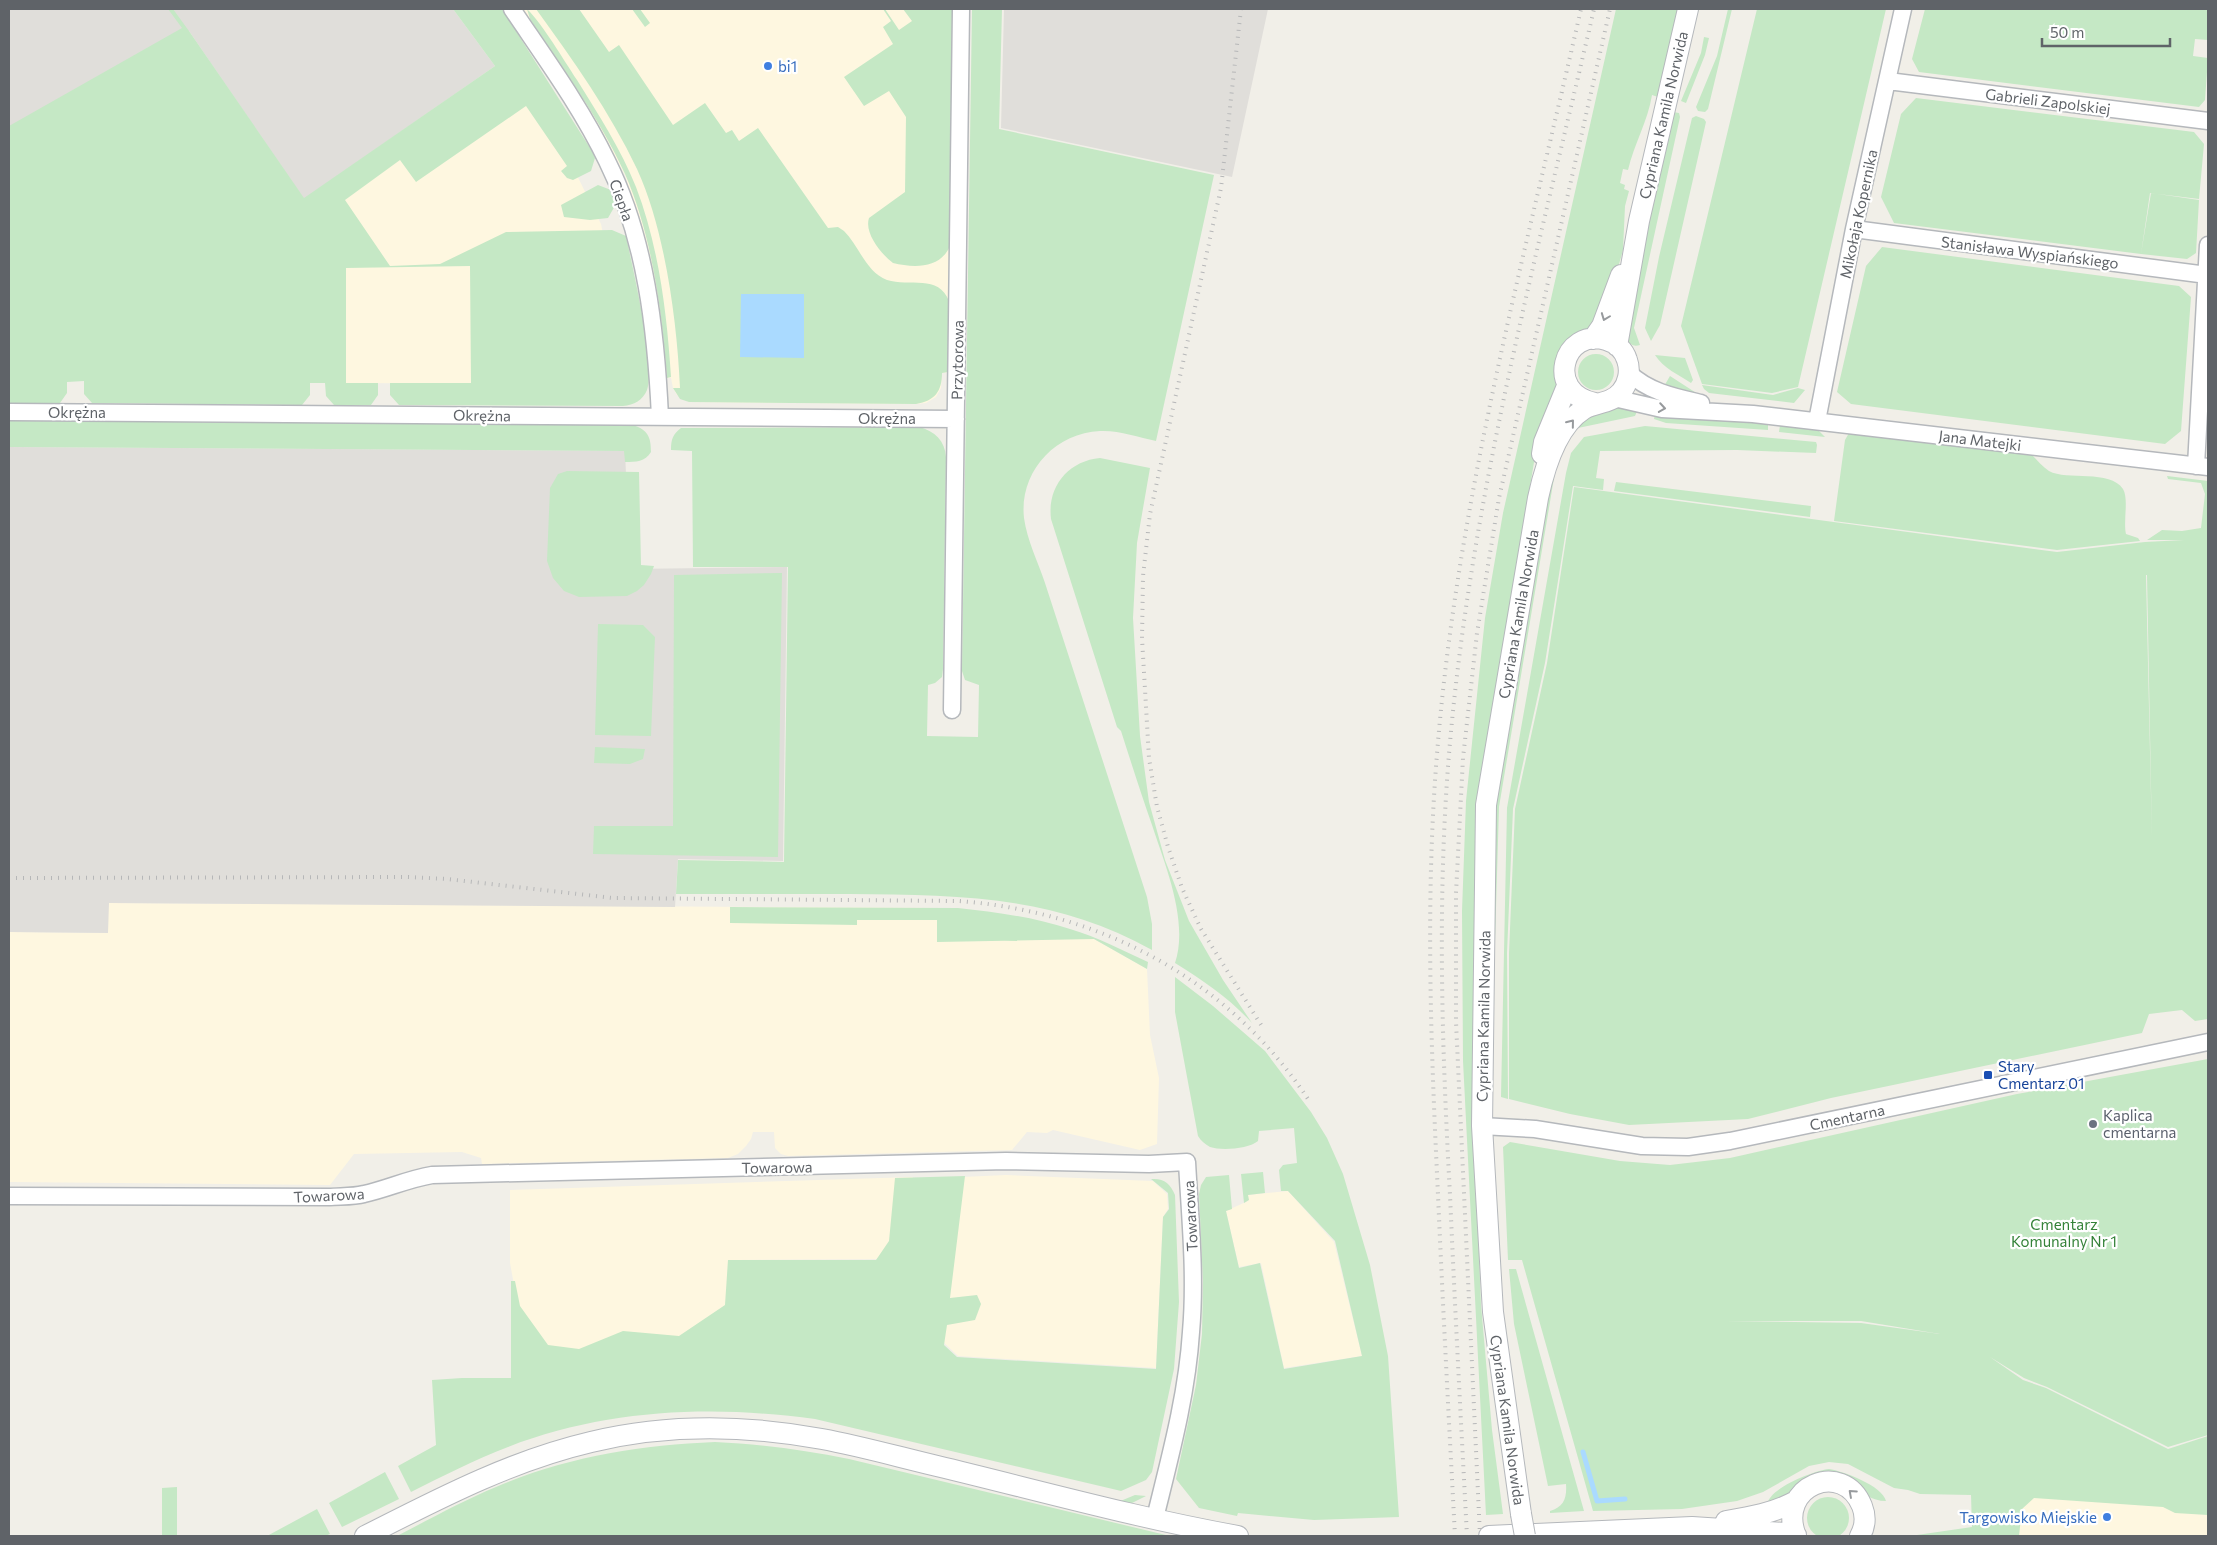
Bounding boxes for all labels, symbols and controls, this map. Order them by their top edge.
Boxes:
scale bar [2042,15,2170,47]
text: 50 m [2050,23,2084,41]
street label: Cypriana Kamila Norwida [1635,29,1691,201]
place label: bi1 [778,57,797,75]
marker: bi1 [762,60,774,72]
street label: Gabrieli Zapolskiej [1984,84,2112,118]
street label: Mikołaja Kopernika [1836,148,1880,280]
street label: Ciepła [606,177,638,223]
street label: Stanisława Wyspiańskiego [1940,232,2120,272]
one-way arrow [1601,312,1612,321]
street label: Przytorowa [947,320,967,400]
one-way arrow [1658,402,1666,413]
street label: Okrężna [48,403,106,421]
street label: Okrężna [453,405,511,425]
street label: Okrężna [858,409,916,427]
one-way arrow [1565,419,1574,428]
street label: Jana Matejki [1938,426,2022,454]
street label: Cypriana Kamila Norwida [1494,528,1542,700]
street label: Cypriana Kamila Norwida [1473,930,1493,1102]
place label: Stary Cmentarz 01 [1998,1057,2084,1092]
marker: Stary Cmentarz 01 [1982,1069,1994,1081]
street label: Cmentarna [1808,1100,1886,1134]
place label: Kaplica cmentarna [2103,1106,2176,1141]
marker: Kaplica cmentarna [2087,1118,2099,1130]
street label: Towarowa [741,1157,813,1177]
street label: Towarowa [1179,1180,1201,1252]
street label: Towarowa [293,1184,365,1206]
park label: Cmentarz Komunalny Nr 1 [2011,1215,2117,1250]
street label: Cypriana Kamila Norwida [1487,1334,1529,1506]
one-way arrow [1849,1489,1858,1498]
place label: Targowisko Miejskie [1959,1508,2097,1526]
marker: Targowisko Miejskie [2101,1511,2113,1523]

